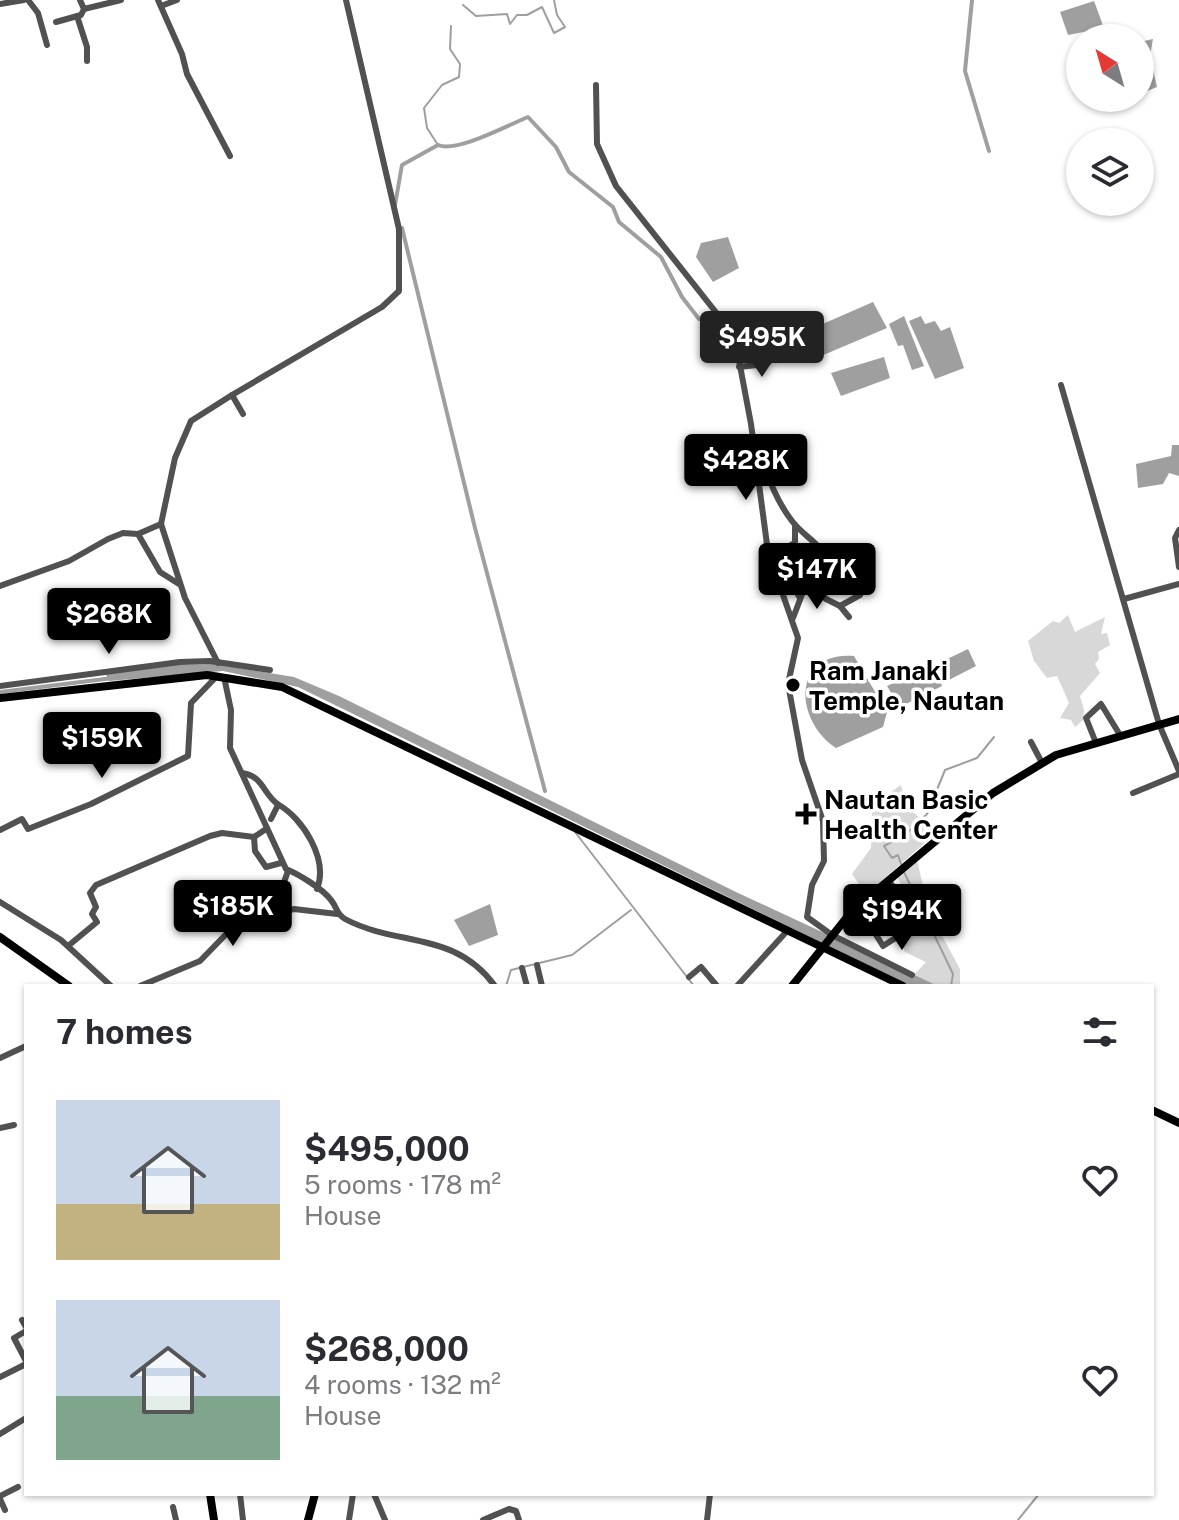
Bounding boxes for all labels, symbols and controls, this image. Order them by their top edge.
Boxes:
north arrow [1066,24,1154,112]
map controls [1066,24,1154,216]
button: layers [1066,128,1154,216]
pin: $495K [706,311,818,379]
text: $495K [718,321,806,352]
pin: $428K [690,434,802,502]
text: $428K [702,444,790,475]
pin: $147K [761,543,873,611]
text: $147K [777,553,857,584]
pin: $268K [53,588,165,656]
text: $268K [65,598,153,629]
place label: Ram Janaki Temple, Nautan [809,655,1004,716]
marker: Ram Janaki Temple, Nautan [784,676,802,694]
pin: $159K [46,712,158,780]
text: $159K [61,722,143,753]
place label: Nautan Basic Health Center [824,784,998,845]
marker: Nautan Basic Health Center [795,803,817,825]
pin: $185K [177,880,289,948]
pin: $194K [846,884,958,952]
text: $185K [192,890,274,921]
text: $194K [861,894,943,925]
icon: filters [1078,1010,1122,1054]
text: 7 homes [56,1012,193,1052]
text: $495,000 [304,1129,470,1169]
icon: home [120,1132,216,1228]
icon: heart [1078,1158,1122,1202]
text: 5 rooms · 178 m² [304,1169,501,1200]
text: House [304,1200,381,1231]
text: $268,000 [304,1329,469,1369]
icon: home [120,1332,216,1428]
icon: heart [1078,1358,1122,1402]
text: 4 rooms · 132 m² [304,1369,501,1400]
text: House [304,1400,381,1431]

